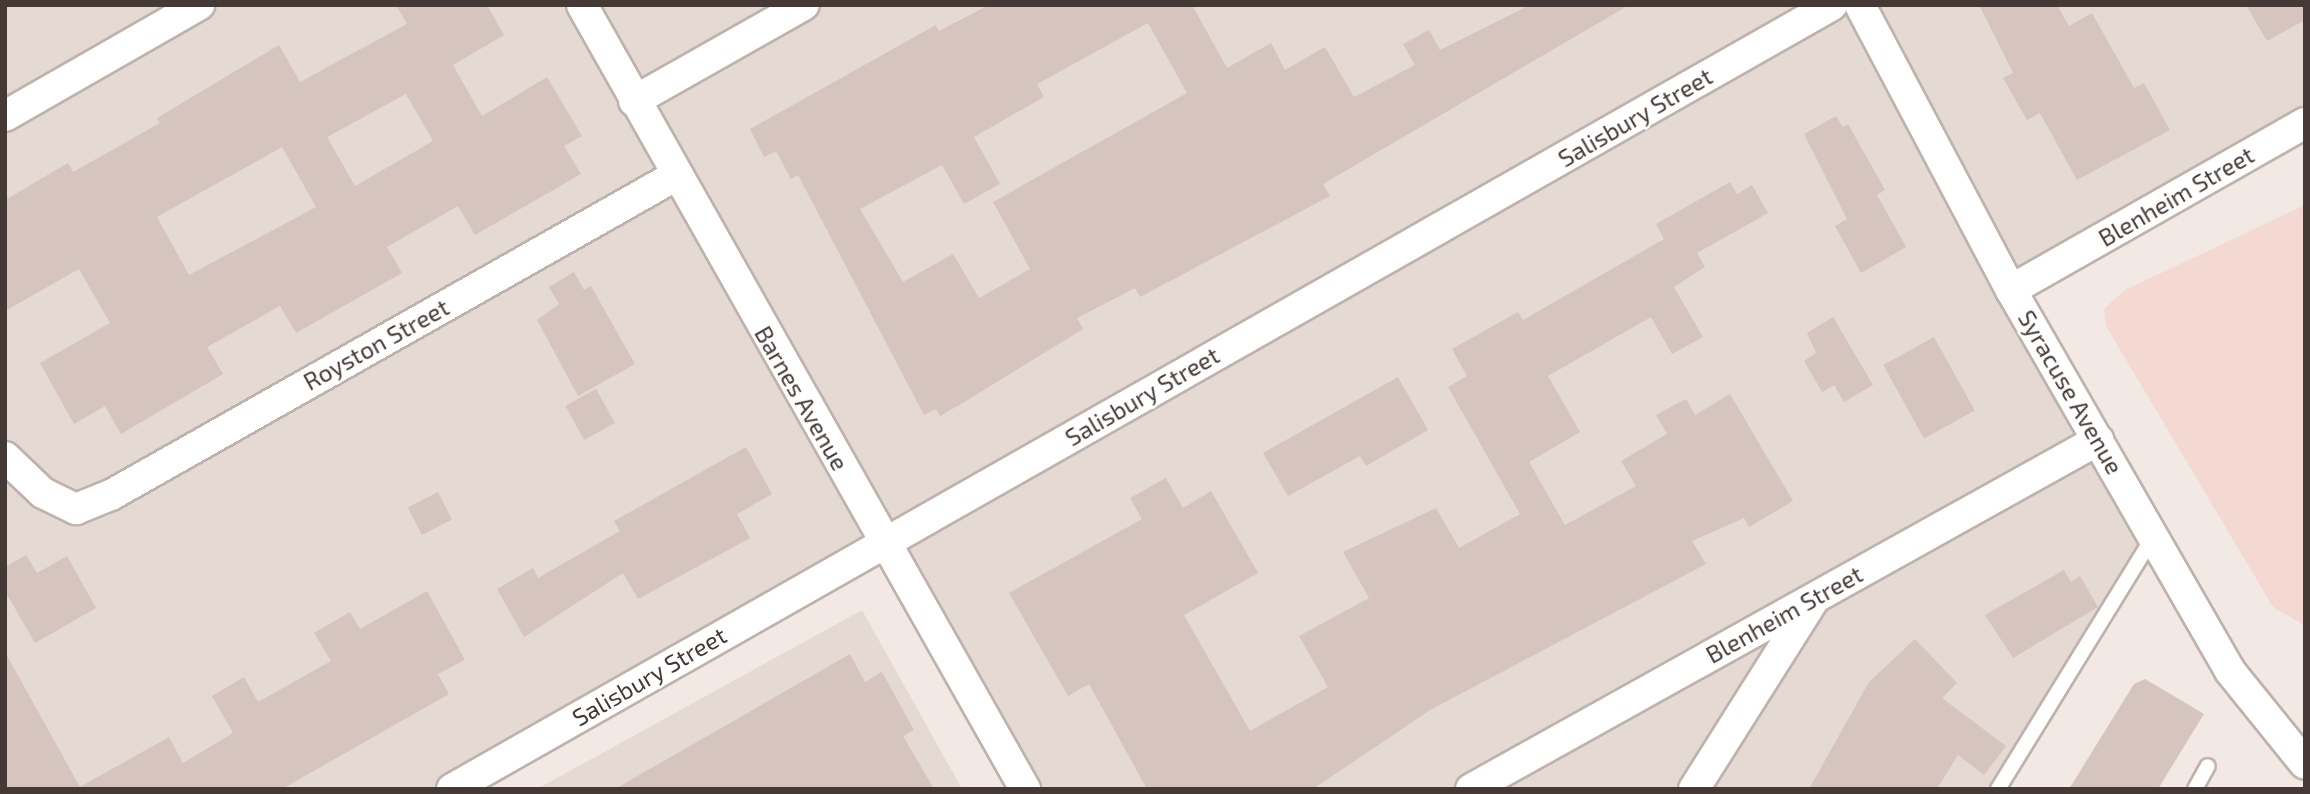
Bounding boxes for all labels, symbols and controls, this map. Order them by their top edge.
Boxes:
street label: Salisbury Street [1553,61,1717,173]
street label: Blenheim Street [2093,140,2259,252]
street label: Royston Street [298,292,454,396]
street label: Syracuse Avenue [2012,305,2130,479]
street label: Barnes Avenue [749,320,855,476]
street label: Salisbury Street [1060,340,1224,452]
street label: Blenheim Street [1701,559,1867,669]
street label: Salisbury Street [567,620,731,732]

